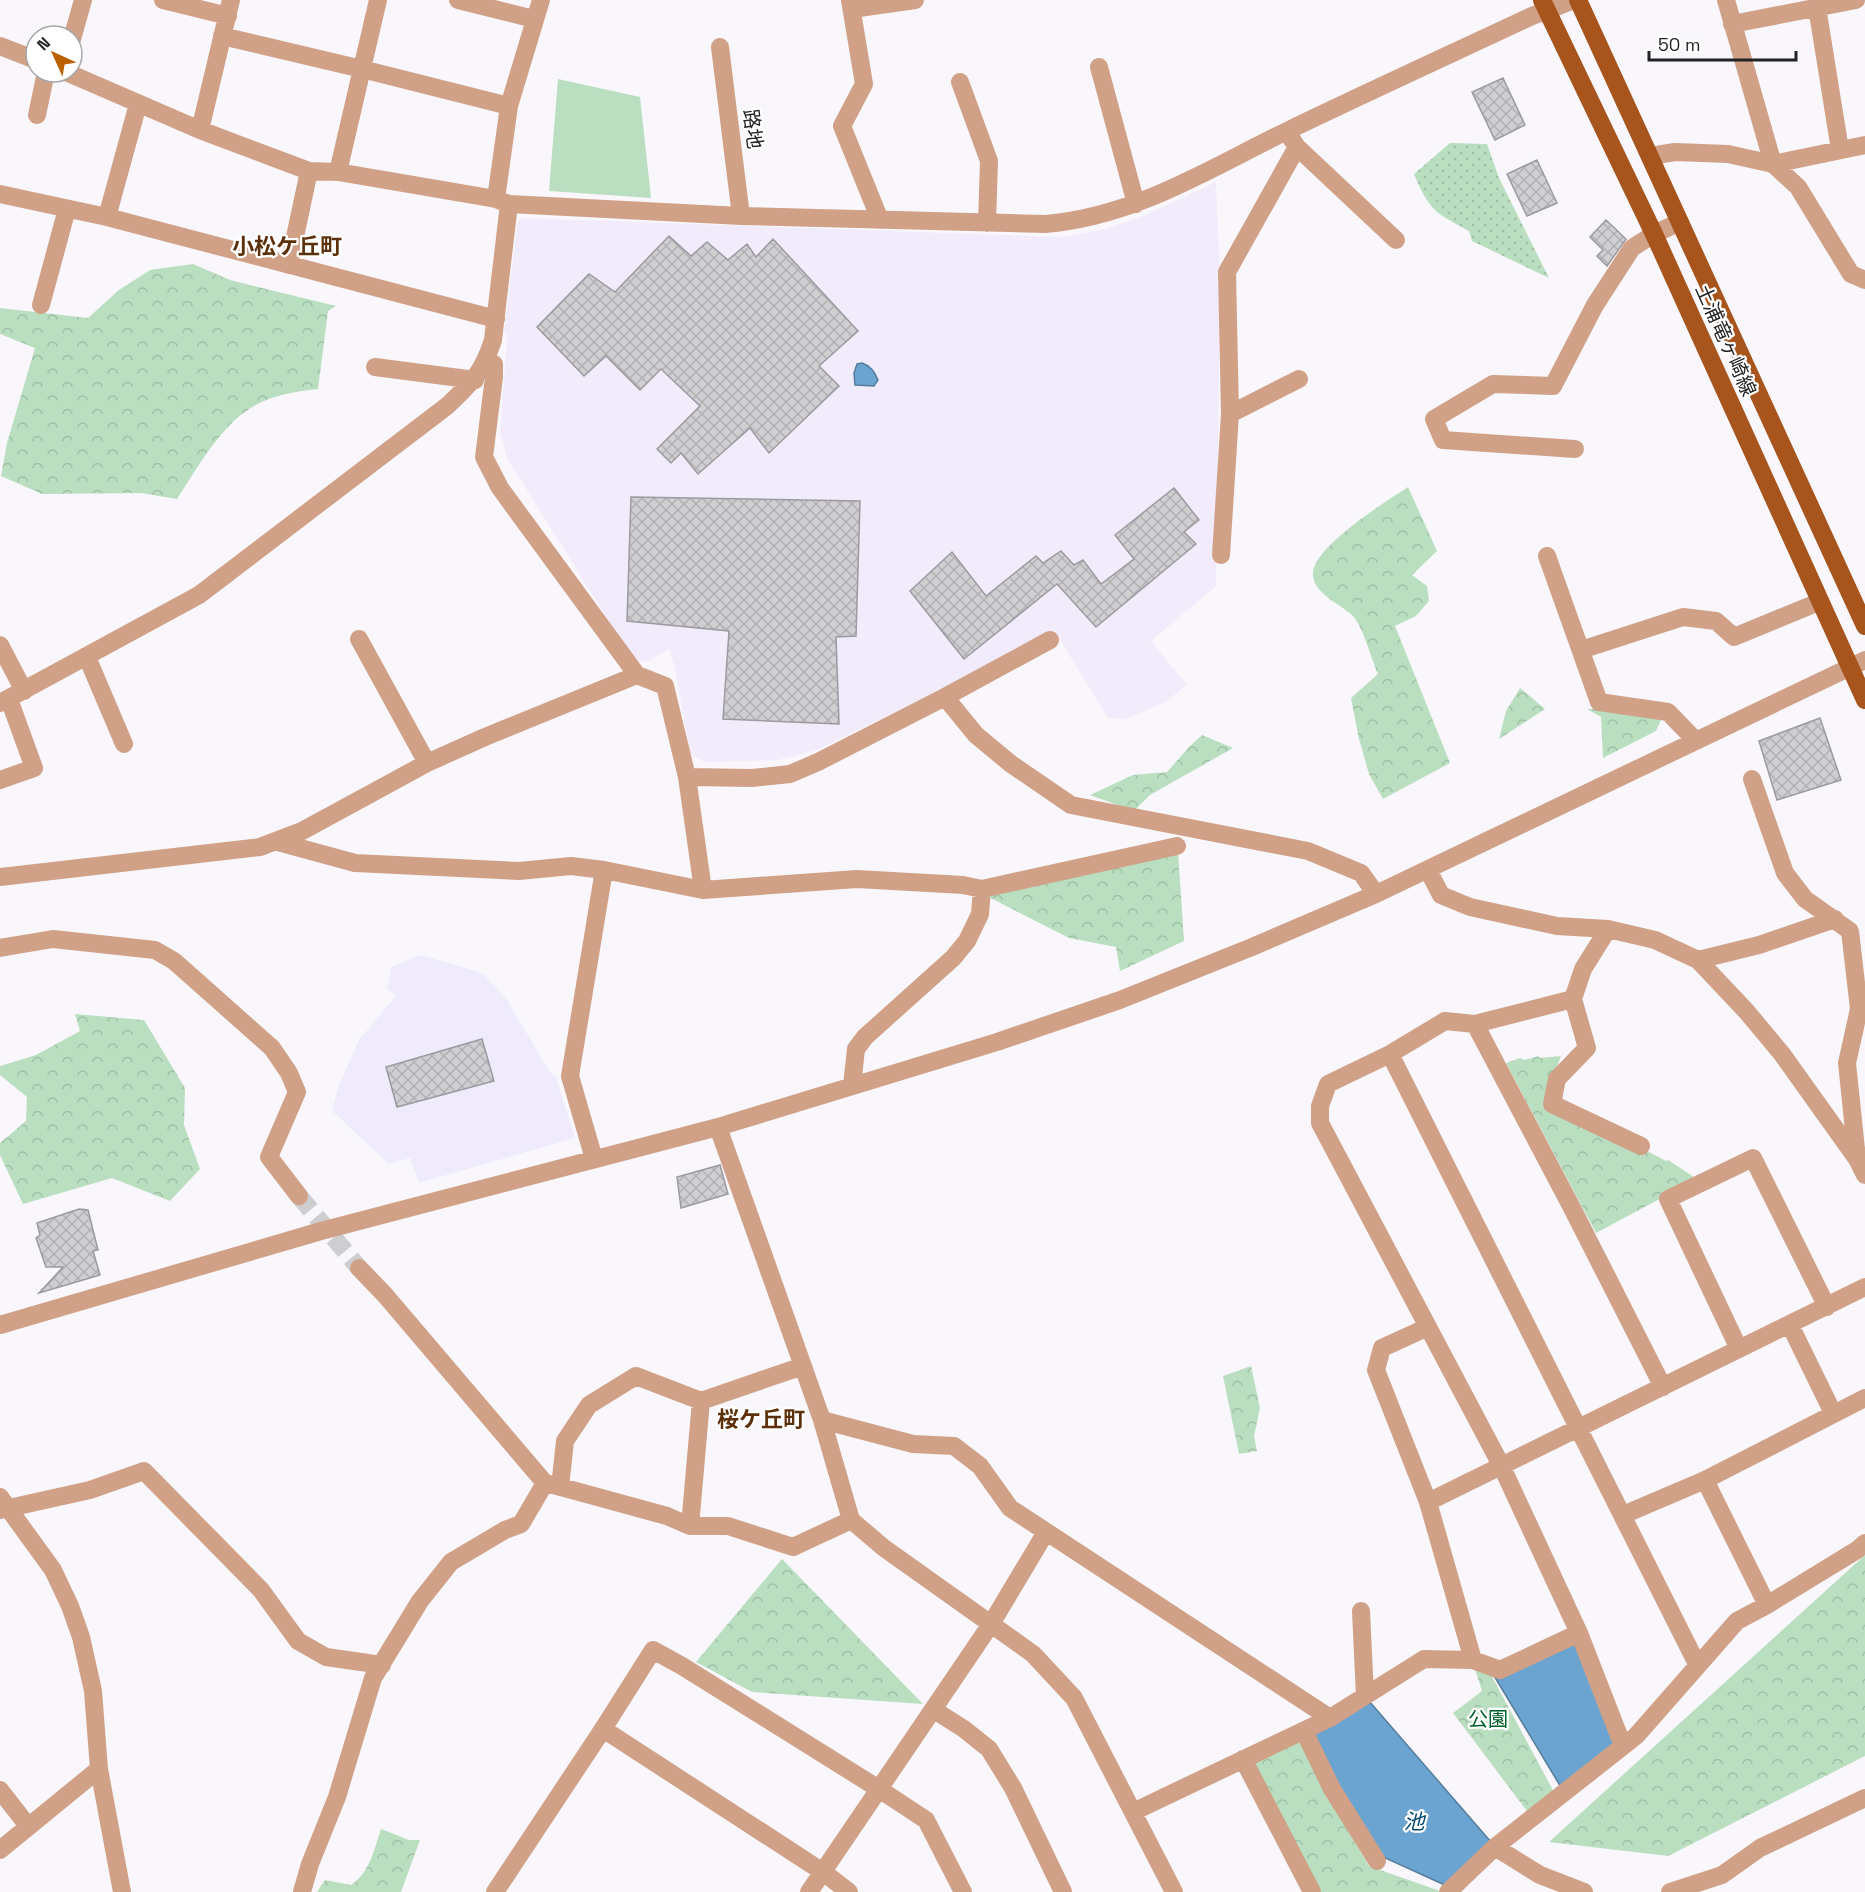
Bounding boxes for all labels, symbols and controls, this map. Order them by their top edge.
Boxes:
north arrow [24,24,84,84]
scale bar [1649,24,1796,62]
text: N [33,33,55,55]
text: 50 m [1658,33,1700,56]
street label: 路地 [738,108,768,150]
district label: 小松ケ丘町 [232,232,342,260]
street label: 土浦竜ヶ崎線 [1690,280,1762,400]
district label: 桜ケ丘町 [717,1405,805,1433]
park label: 公園 [1468,1706,1508,1732]
water label: 池 [1404,1808,1427,1835]

